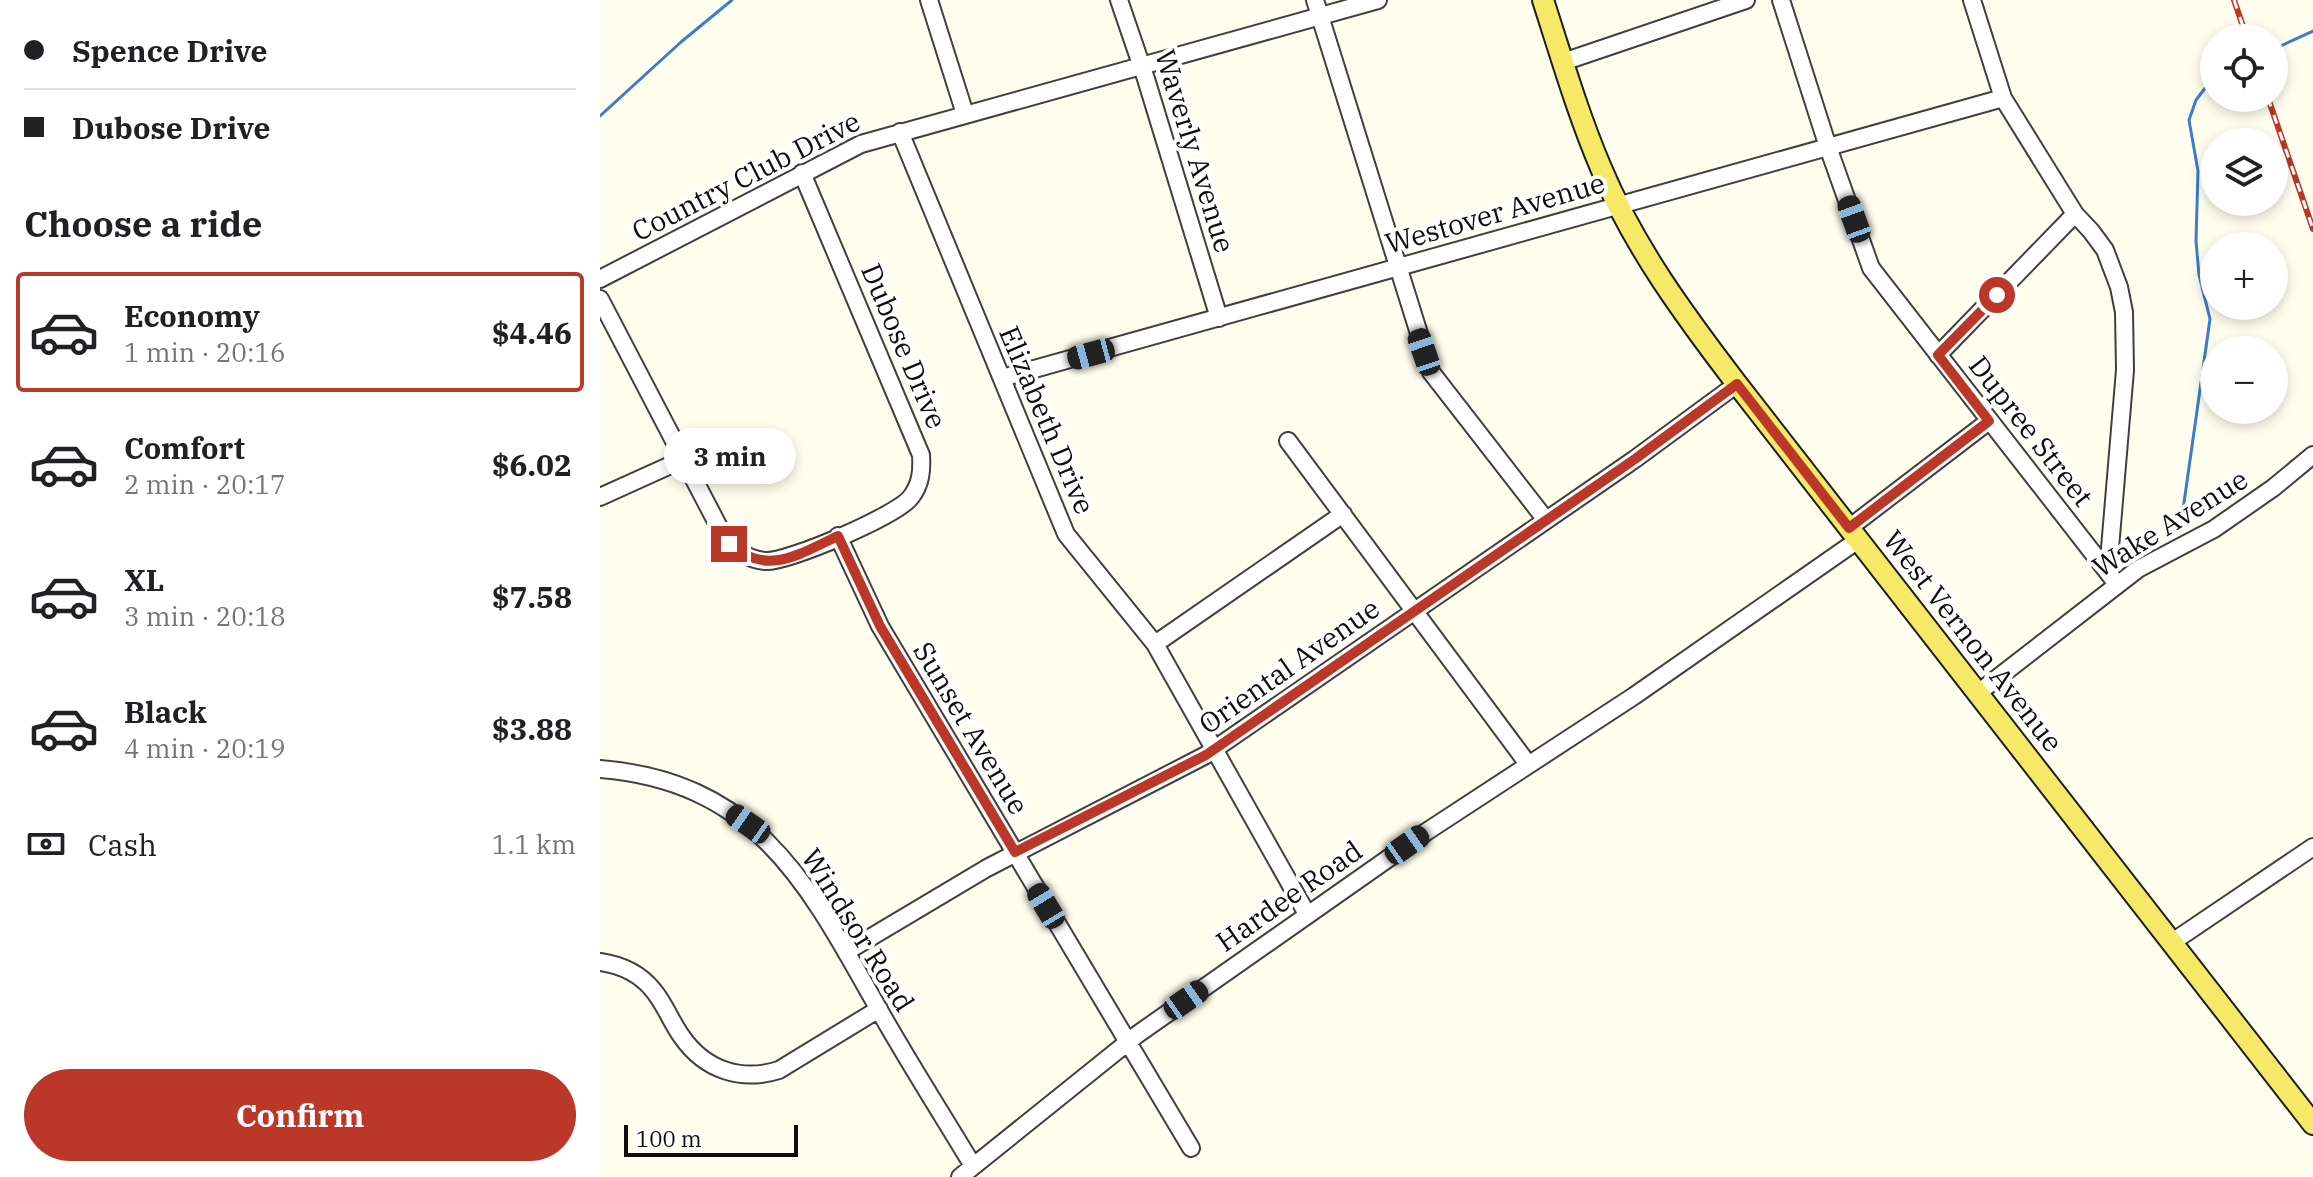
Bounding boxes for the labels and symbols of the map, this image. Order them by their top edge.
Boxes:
street label: Waverly Avenue [1147,45,1244,257]
street label: Country Club Drive [625,102,866,249]
street label: Westover Avenue [1381,163,1609,262]
car [1835,192,1873,246]
street label: Dubose Drive [853,258,956,434]
route start [1979,277,2015,313]
street label: Elizabeth Drive [991,320,1104,520]
car [1405,325,1443,379]
car [1065,336,1117,372]
street label: Dupree Street [1961,348,2102,514]
callout: 3 min [663,428,795,484]
street label: Wake Avenue [2085,460,2254,585]
street label: West Vernon Avenue [1875,522,2072,759]
route end [711,526,747,562]
street label: Oriental Avenue [1191,589,1386,742]
street label: Sunset Avenue [905,635,1038,821]
car [721,800,775,848]
car [1380,821,1434,869]
street label: Hardee Road [1208,832,1369,960]
street label: Windsor Road [794,841,923,1018]
car [1023,879,1069,933]
car [1159,976,1213,1024]
scale bar [624,1121,798,1157]

